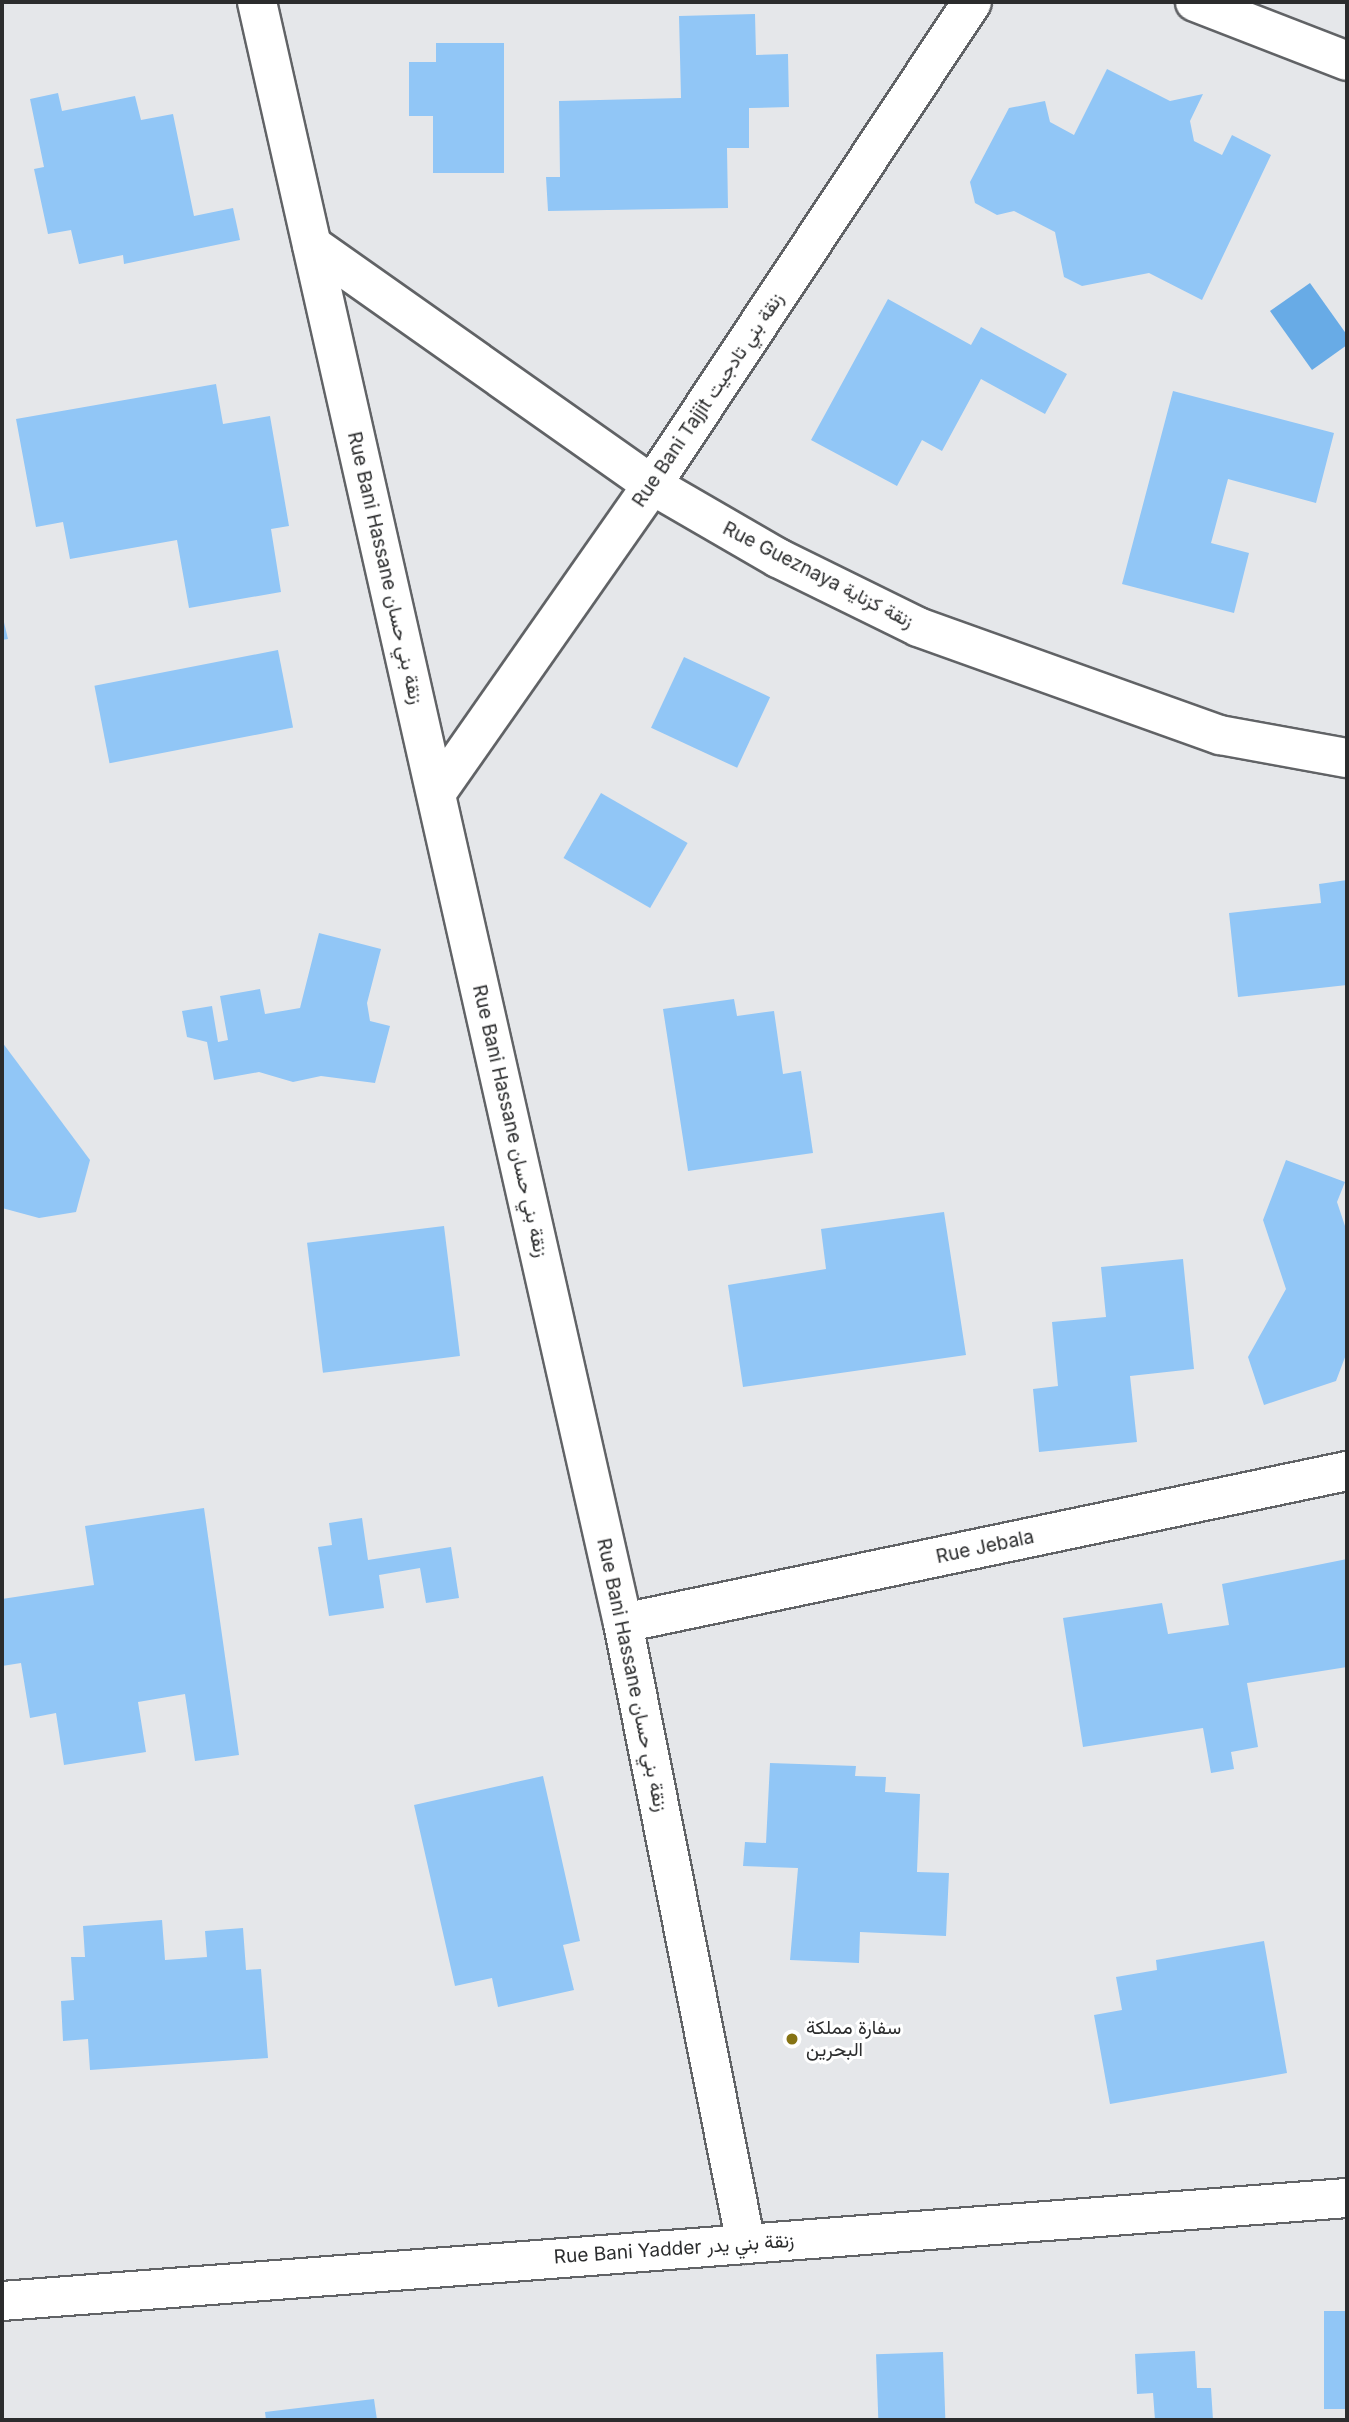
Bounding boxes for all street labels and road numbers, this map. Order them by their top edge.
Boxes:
street label: Rue Bani Tajjit زنقة بني تادجيت [628,288,788,512]
street label: Rue Bani Hassane زنقة بني حسان [343,430,427,706]
street label: Rue Gueznaya زنقة كزناية [719,517,917,633]
street label: Rue Bani Hassane زنقة بني حسان [468,983,552,1259]
street label: Rue Jebala [934,1525,1036,1569]
street label: Rue Bani Hassane زنقة بني حسان [592,1536,672,1814]
street label: Rue Bani Yadder زنقة بني يدر [553,2229,795,2269]

